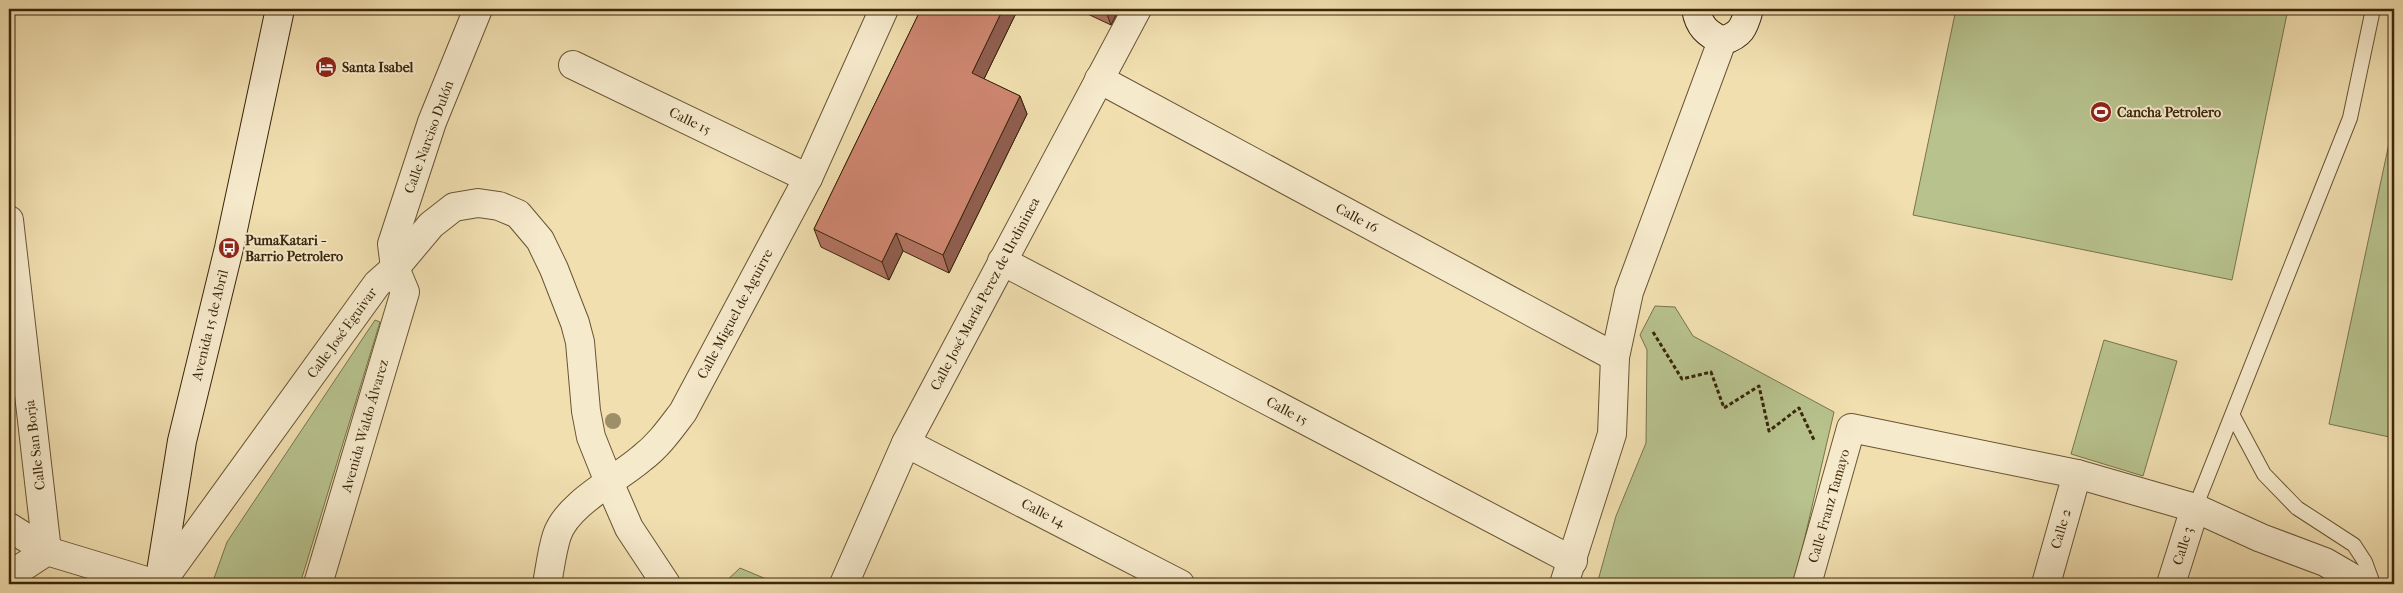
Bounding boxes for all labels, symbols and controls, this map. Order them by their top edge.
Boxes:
hotel icon: Santa Isabel [314,55,338,79]
place label: Santa Isabel [342,59,413,76]
street label: Calle Narciso Dulón [401,78,457,196]
sports icon: Cancha Petrolero [2089,100,2113,124]
street label: Calle 15 [666,104,714,138]
place label: Cancha Petrolero [2117,104,2221,121]
street label: Calle José María Perez de Urdininea [927,194,1044,393]
street label: Calle 16 [1333,200,1382,236]
place label: PumaKatari - Barrio Petrolero [245,232,343,265]
bus stop icon: PumaKatari - Barrio Petrolero [217,236,241,260]
street label: Calle Miguel de Aguirre [693,246,777,382]
street label: Avenida 15 de Abril [188,268,232,383]
street label: Calle José Eguivar [303,284,381,382]
street label: Avenida Waldo Álvarez [337,357,392,495]
street label: Calle 15 [1263,393,1311,429]
street label: Calle San Borja [21,398,49,491]
street label: Calle Franz Tamayo [1805,447,1853,565]
street label: Calle 14 [1018,495,1068,532]
street label: Calle 2 [2047,507,2075,551]
street label: Calle 3 [2169,525,2197,567]

